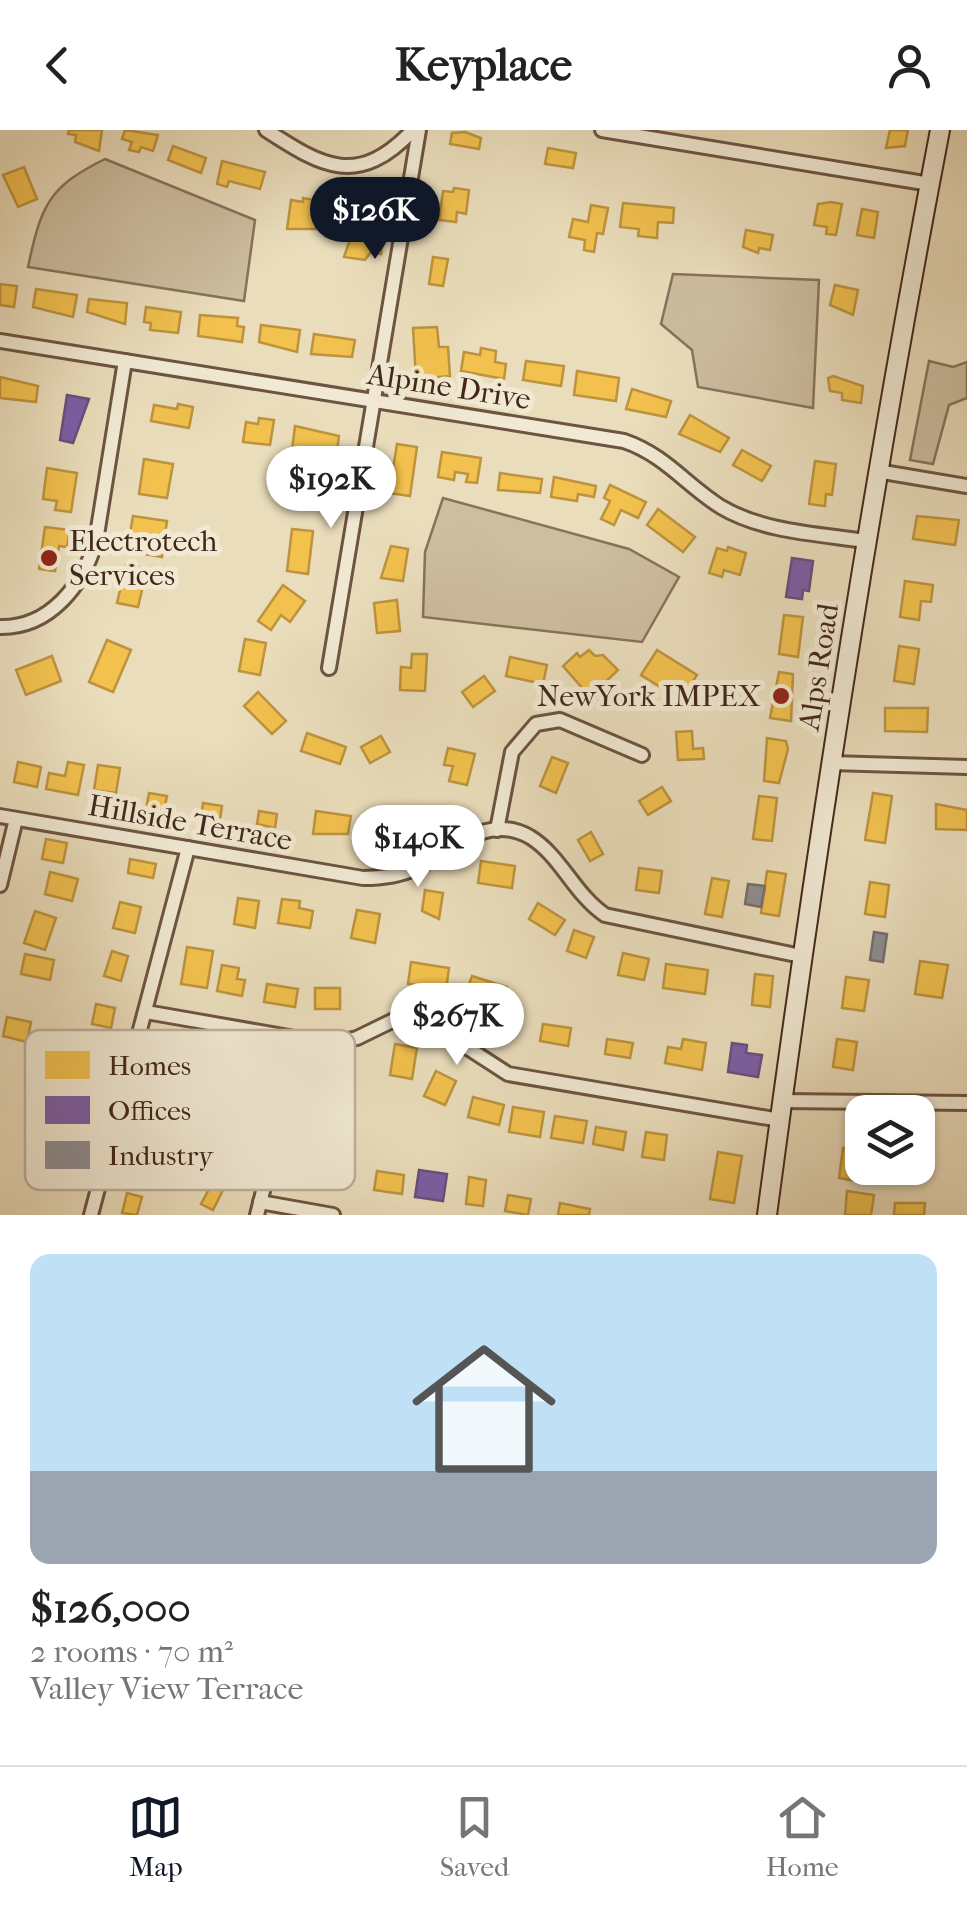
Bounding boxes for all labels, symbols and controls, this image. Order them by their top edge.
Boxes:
icon: back [30,38,85,93]
icon: person [882,38,937,93]
text: Keyplace [395,39,572,92]
pin: $126K [305,177,445,262]
text: $126K [332,191,418,228]
street label: Alpine Drive [364,357,533,417]
pin: $192K [261,446,401,531]
text: $192K [288,460,374,497]
place label: Electrotech Services [69,524,217,593]
marker: Electrotech Services [38,547,60,569]
street label: Alps Road [792,600,846,734]
place label: NewYork IMPEX [537,679,762,714]
marker: NewYork IMPEX [770,685,792,707]
street label: Hillside Terrace [85,788,295,858]
pin: $140K [348,805,488,890]
text: $140K [374,819,462,856]
pin: $267K [387,983,527,1068]
text: $267K [412,997,502,1034]
legend [25,1030,355,1190]
text: Homes [108,1049,191,1082]
text: Offices [108,1094,191,1127]
map controls [845,1095,935,1185]
button: layers [845,1095,935,1185]
text: Industry [108,1139,214,1172]
icon: home [394,1319,574,1499]
text: $126,000 [30,1584,191,1633]
text: 2 rooms · 70 m² [30,1633,233,1670]
text: Valley View Terrace [30,1670,303,1707]
tab: Map [128,1790,183,1883]
tab: Saved [440,1790,509,1883]
tab: Home [766,1790,839,1883]

